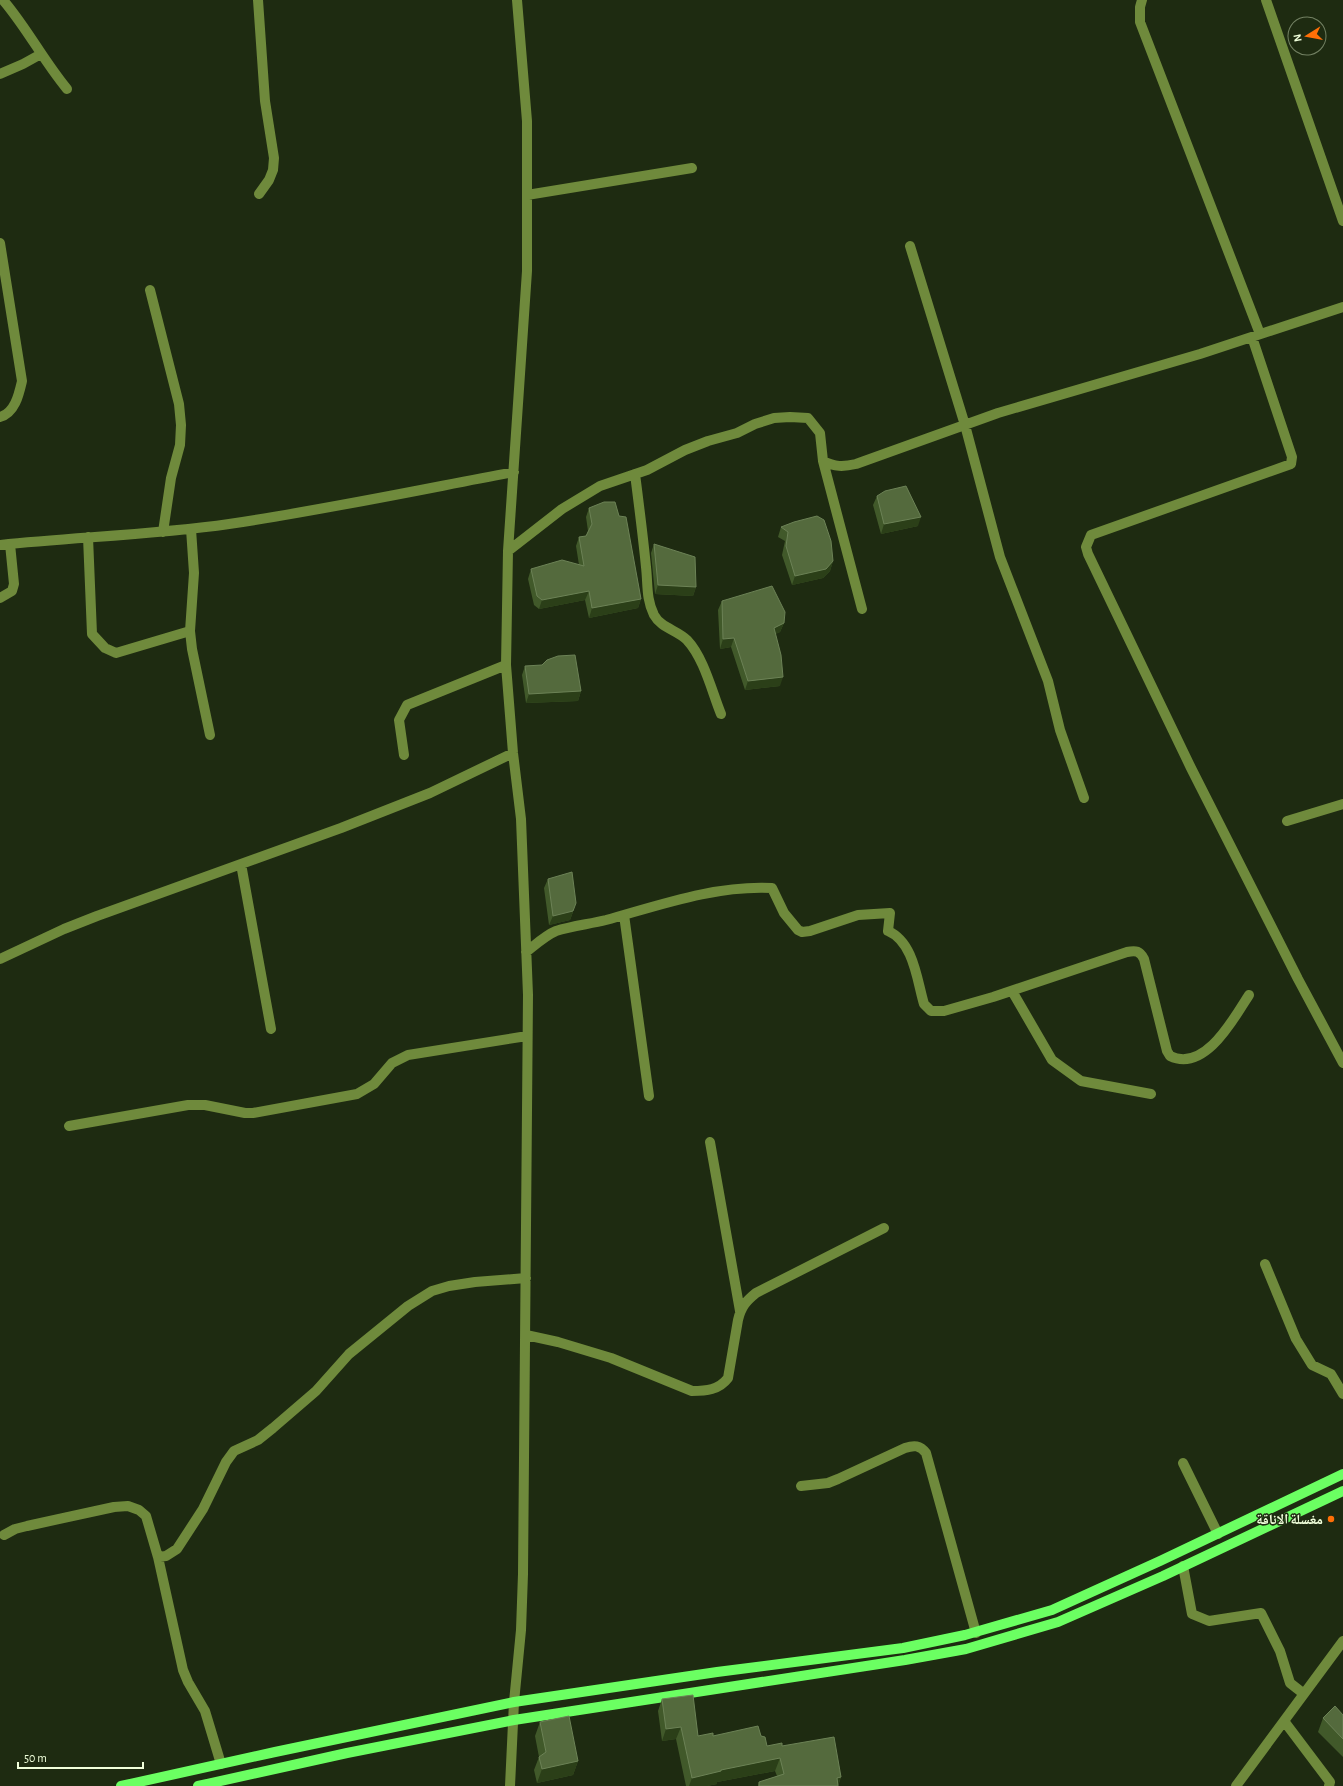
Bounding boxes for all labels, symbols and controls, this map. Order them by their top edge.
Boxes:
north arrow [1287,16,1327,56]
text: N [1292,33,1304,43]
place label: مغسلة الاناقة [1256,1513,1323,1527]
marker: مغسلة الاناقة [1326,1514,1336,1524]
scale bar [18,1744,143,1770]
text: 50 m [24,1752,47,1764]

